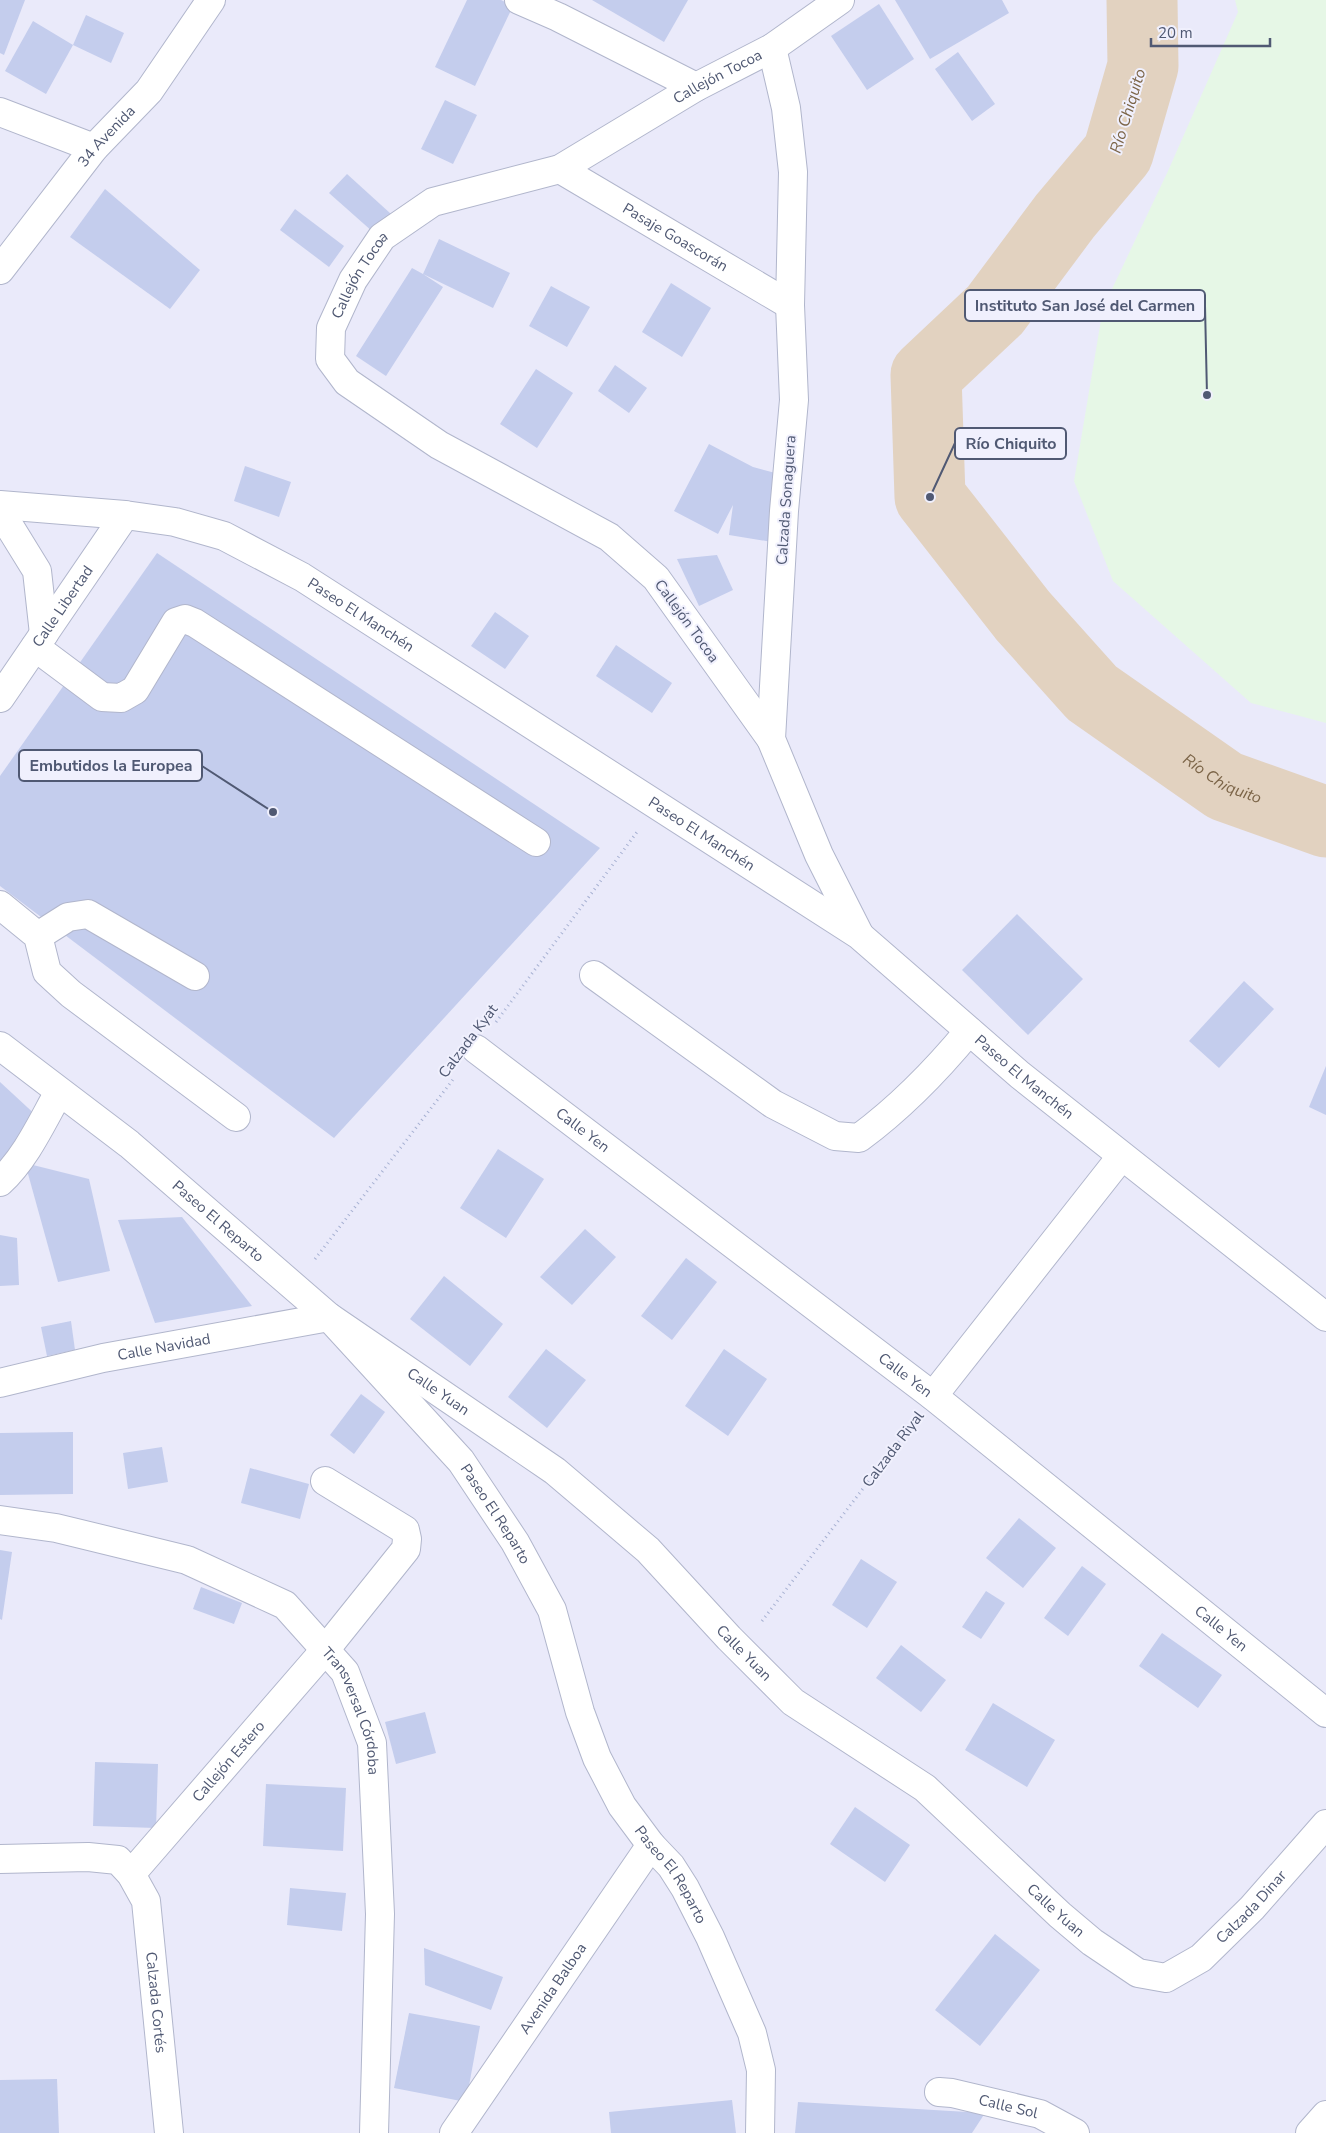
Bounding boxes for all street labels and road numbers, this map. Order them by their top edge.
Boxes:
street label: Callejón Tocoa [669,45,765,109]
street label: 34 Avenida [73,101,140,171]
street label: Pasaje Goascorán [619,198,732,276]
street label: Callejón Tocoa [327,226,392,322]
street label: Calzada Sonaguera [771,434,801,566]
street label: Calle Libertad [28,562,98,651]
street label: Paseo El Manchén [304,573,418,656]
street label: Callejón Tocoa [650,575,724,667]
street label: Paseo El Manchén [645,792,759,875]
street label: Calzada Kyat [434,1000,503,1082]
street label: Paseo El Manchén [971,1030,1078,1124]
street label: Calle Yen [552,1103,614,1157]
street label: Paseo El Reparto [168,1176,268,1267]
street label: Calle Navidad [116,1329,212,1365]
street label: Calle Yen [874,1348,936,1402]
street label: Calle Yuan [403,1363,473,1420]
street label: Calzada Riyal [858,1406,929,1491]
street label: Paseo El Reparto [456,1460,535,1567]
street label: Calle Yen [1190,1601,1252,1656]
street label: Calle Yuan [712,1621,776,1685]
street label: Transversal Córdoba [317,1643,383,1775]
street label: Callejón Estero [188,1716,269,1806]
street label: Paseo El Reparto [630,1822,711,1927]
street label: Calzada Dinar [1212,1865,1291,1948]
street label: Calle Yuan [1023,1879,1089,1942]
street label: Avenida Balboa [515,1939,591,2038]
street label: Calzada Cortés [141,1951,171,2054]
street label: Calle Sol [977,2090,1041,2123]

